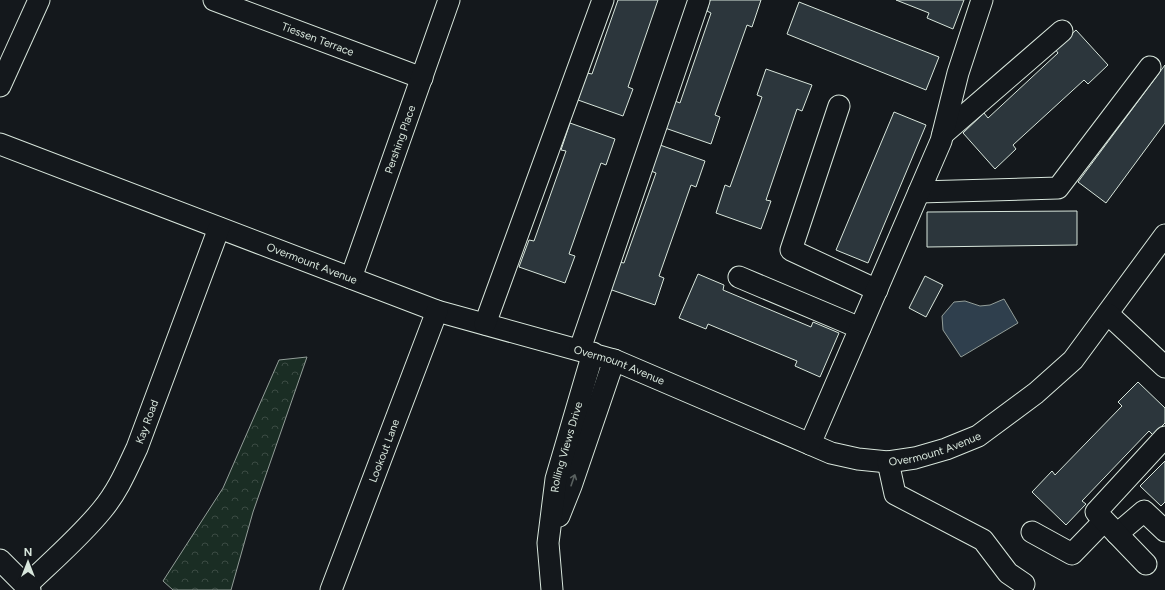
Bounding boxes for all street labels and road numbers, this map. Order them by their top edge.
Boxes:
street label: Tiessen Terrace [280,20,356,58]
street label: Pershing Place [382,103,418,175]
street label: Overmount Avenue [265,240,359,286]
street label: Overmount Avenue [572,343,667,387]
street label: Kay Road [133,398,161,446]
street label: Rolling Views Drive [548,400,585,493]
street label: Lookout Lane [366,417,402,484]
street label: Overmount Avenue [888,429,983,468]

